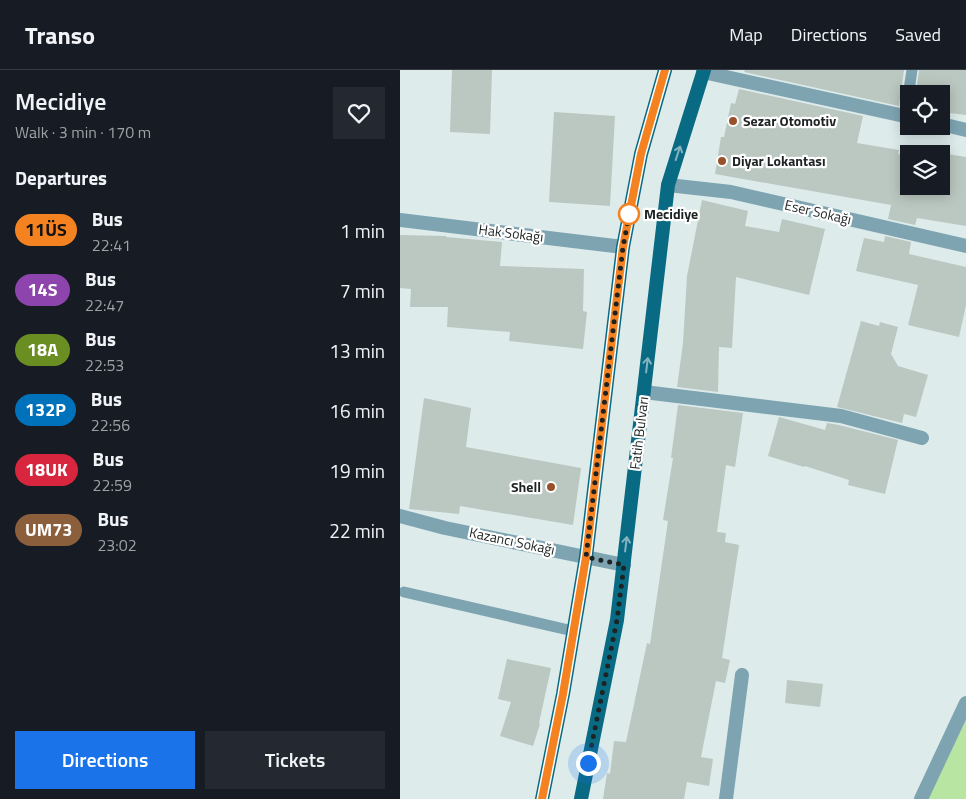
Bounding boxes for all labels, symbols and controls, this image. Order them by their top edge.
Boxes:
text: Transo [25,17,95,53]
text: Map [729,21,763,48]
text: Directions [791,21,867,48]
text: Saved [895,21,941,48]
text: Mecidiye [15,83,106,119]
map controls [900,85,950,195]
button: locate [900,85,950,135]
button: heart [333,87,385,139]
place label: Sezar Otomotiv [743,110,836,131]
marker: Sezar Otomotiv [727,115,739,127]
text: Walk · 3 min · 170 m [15,120,151,144]
button: layers [900,145,950,195]
one-way arrow [673,146,683,162]
place label: Diyar Lokantası [732,150,826,171]
marker: Diyar Lokantası [716,155,728,167]
text: Departures [15,163,107,192]
street label: Eser Sokağı [783,194,854,229]
marker: Mecidiye [618,203,640,225]
place label: Mecidiye [644,203,698,224]
text: Bus [92,204,123,233]
text: 11ÜS [25,216,67,243]
text: 1 min [340,216,385,245]
street label: Hak Sokağı [477,218,545,247]
text: 22:41 [92,233,131,257]
text: Bus [85,264,116,293]
text: 14S [28,276,57,303]
text: 7 min [340,276,385,305]
text: 22:47 [85,293,124,317]
text: Bus [85,324,116,353]
text: 18A [27,336,58,363]
text: 13 min [329,336,385,365]
text: 22:53 [85,353,124,377]
one-way arrow [642,358,652,374]
text: Bus [91,384,122,413]
street label: Fatih Bulvarı [624,395,653,471]
text: 132P [25,396,66,423]
text: 16 min [329,396,385,425]
text: 22:56 [91,413,130,437]
text: Bus [93,444,124,473]
text: 18UK [25,456,68,483]
text: 19 min [329,456,385,485]
text: 22:59 [93,473,132,497]
place label: Shell [511,476,541,497]
marker: Shell [545,481,557,493]
text: Bus [97,504,128,533]
text: UM73 [25,516,72,543]
text: 22 min [329,516,385,545]
street label: Kazancı Sokağı [467,521,557,560]
text: 23:02 [97,533,137,557]
one-way arrow [621,537,631,553]
button: Directions [15,731,195,789]
button: Tickets [205,731,385,789]
your location [576,751,601,776]

